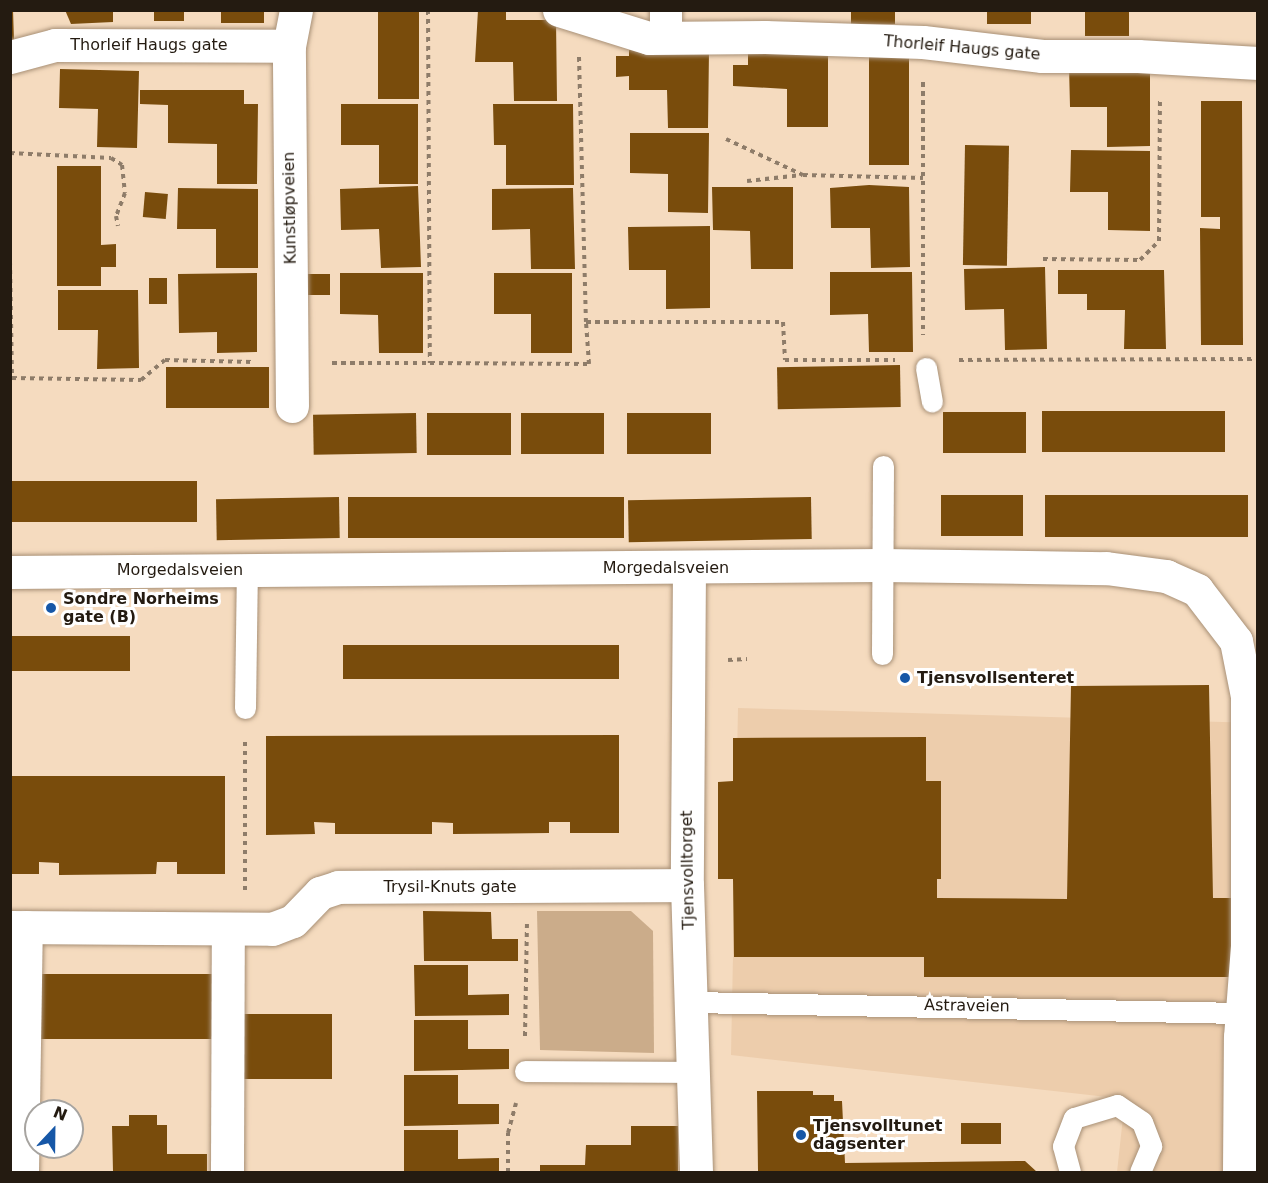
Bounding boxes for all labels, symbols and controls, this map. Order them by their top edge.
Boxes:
street label: Thorleif Haugs gate [883,32,1041,64]
street label: Thorleif Haugs gate [70,35,228,55]
street label: Kunstløpveien [279,151,301,265]
street label: Morgedalsveien [603,558,729,578]
street label: Morgedalsveien [117,560,243,580]
place label: Sondre Norheims gate (B) [63,589,219,627]
marker: Sondre Norheims gate (B) [44,601,58,615]
place label: Tjensvollsenteret [917,668,1074,688]
marker: Tjensvollsenteret [898,671,912,685]
street label: Tjensvolltorget [677,810,699,930]
street label: Trysil-Knuts gate [383,877,517,897]
street label: Astraveien [924,996,1010,1016]
north arrow [24,1099,84,1159]
text: N [50,1102,70,1125]
place label: Tjensvolltunet dagsenter [813,1116,942,1154]
marker: Tjensvolltunet dagsenter [794,1128,808,1142]

